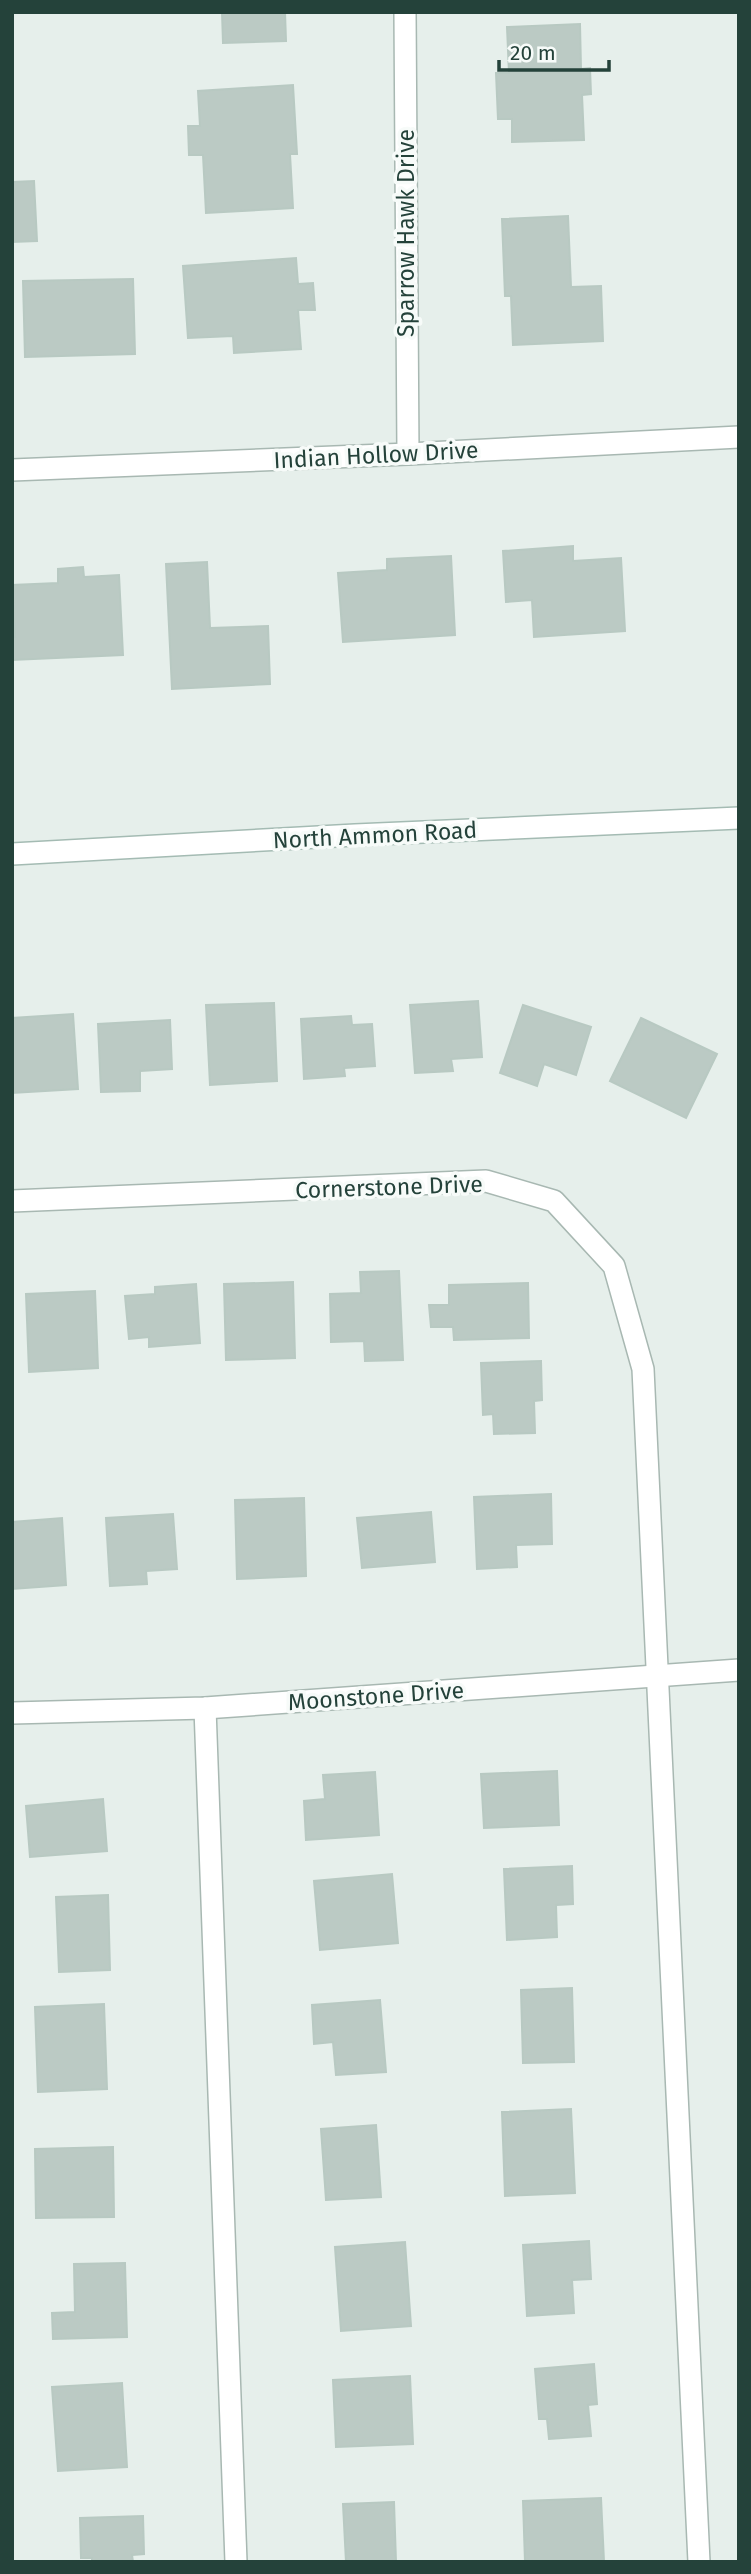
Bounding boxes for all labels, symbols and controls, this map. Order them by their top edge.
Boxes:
scale bar [499,28,609,72]
text: 20 m [510,40,556,66]
street label: Sparrow Hawk Drive [392,129,420,337]
street label: Indian Hollow Drive [273,436,479,474]
street label: North Ammon Road [272,816,478,854]
street label: Cornerstone Drive [295,1170,483,1204]
street label: Moonstone Drive [287,1676,465,1716]

